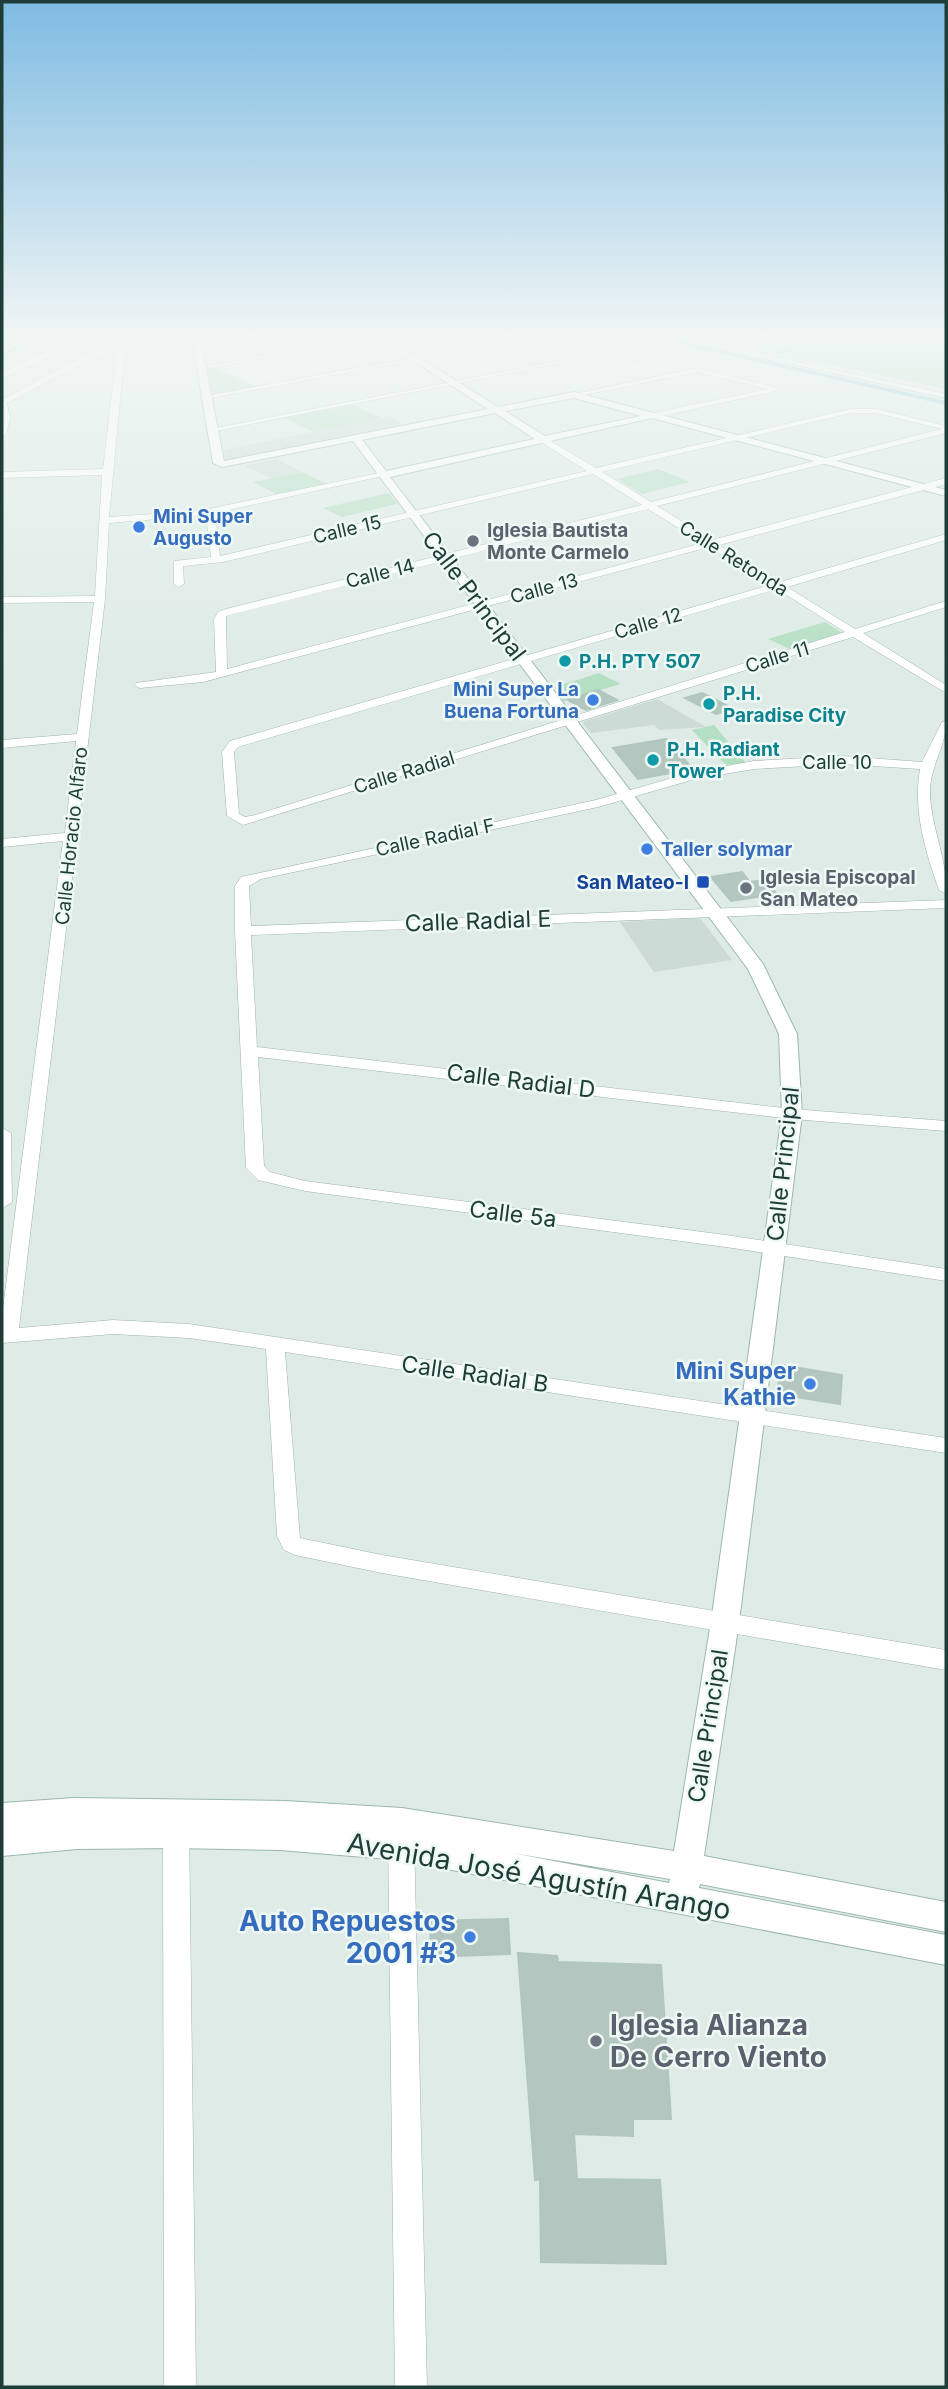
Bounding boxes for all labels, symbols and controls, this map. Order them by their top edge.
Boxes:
place label: Mini Super Augusto [153,505,253,550]
street label: Calle 15 [311,510,384,549]
street label: Calle Retonda [675,516,792,601]
marker: Mini Super Augusto [131,519,147,535]
place label: Iglesia Bautista Monte Carmelo [487,519,629,564]
street label: Calle Principal [416,526,532,666]
marker: Iglesia Bautista Monte Carmelo [465,533,481,549]
street label: Calle 14 [343,554,417,593]
street label: Calle 13 [508,568,581,609]
street label: Calle 12 [612,603,685,644]
street label: Calle 11 [742,637,812,678]
place label: P.H. PTY 507 [579,650,701,673]
marker: P.H. PTY 507 [557,653,573,669]
place label: Mini Super La Buena Fortuna [444,678,579,723]
place label: P.H. Paradise City [723,682,847,727]
marker: Mini Super La Buena Fortuna [585,692,601,708]
marker: P.H. Paradise City [701,696,717,712]
place label: P.H. Radiant Tower [667,738,780,783]
street label: Calle Horacio Alfaro [51,746,92,926]
street label: Calle Radial [351,746,457,799]
street label: Calle 10 [802,751,872,774]
marker: P.H. Radiant Tower [645,752,661,768]
street label: Calle Radial F [374,814,497,861]
place label: Taller solymar [661,838,793,861]
marker: Taller solymar [639,841,655,857]
place label: Iglesia Episcopal San Mateo [760,866,916,911]
place label: San Mateo-I [577,871,689,894]
marker: San Mateo-I [695,874,711,890]
marker: Iglesia Episcopal San Mateo [738,880,754,896]
street label: Calle Radial E [404,904,552,938]
street label: Calle Radial D [445,1058,597,1104]
street label: Calle Principal [761,1085,805,1243]
street label: Calle 5a [468,1195,558,1233]
street label: Calle Radial B [400,1350,550,1398]
place label: Mini Super Kathie [675,1357,796,1411]
marker: Mini Super Kathie [802,1376,818,1392]
street label: Calle Principal [682,1647,734,1805]
street label: Avenida José Agustín Arango [344,1825,734,1927]
place label: Auto Repuestos 2001 #3 [239,1904,456,1970]
marker: Auto Repuestos 2001 #3 [462,1929,478,1945]
place label: Iglesia Alianza De Cerro Viento [610,2008,827,2074]
marker: Iglesia Alianza De Cerro Viento [588,2033,604,2049]

